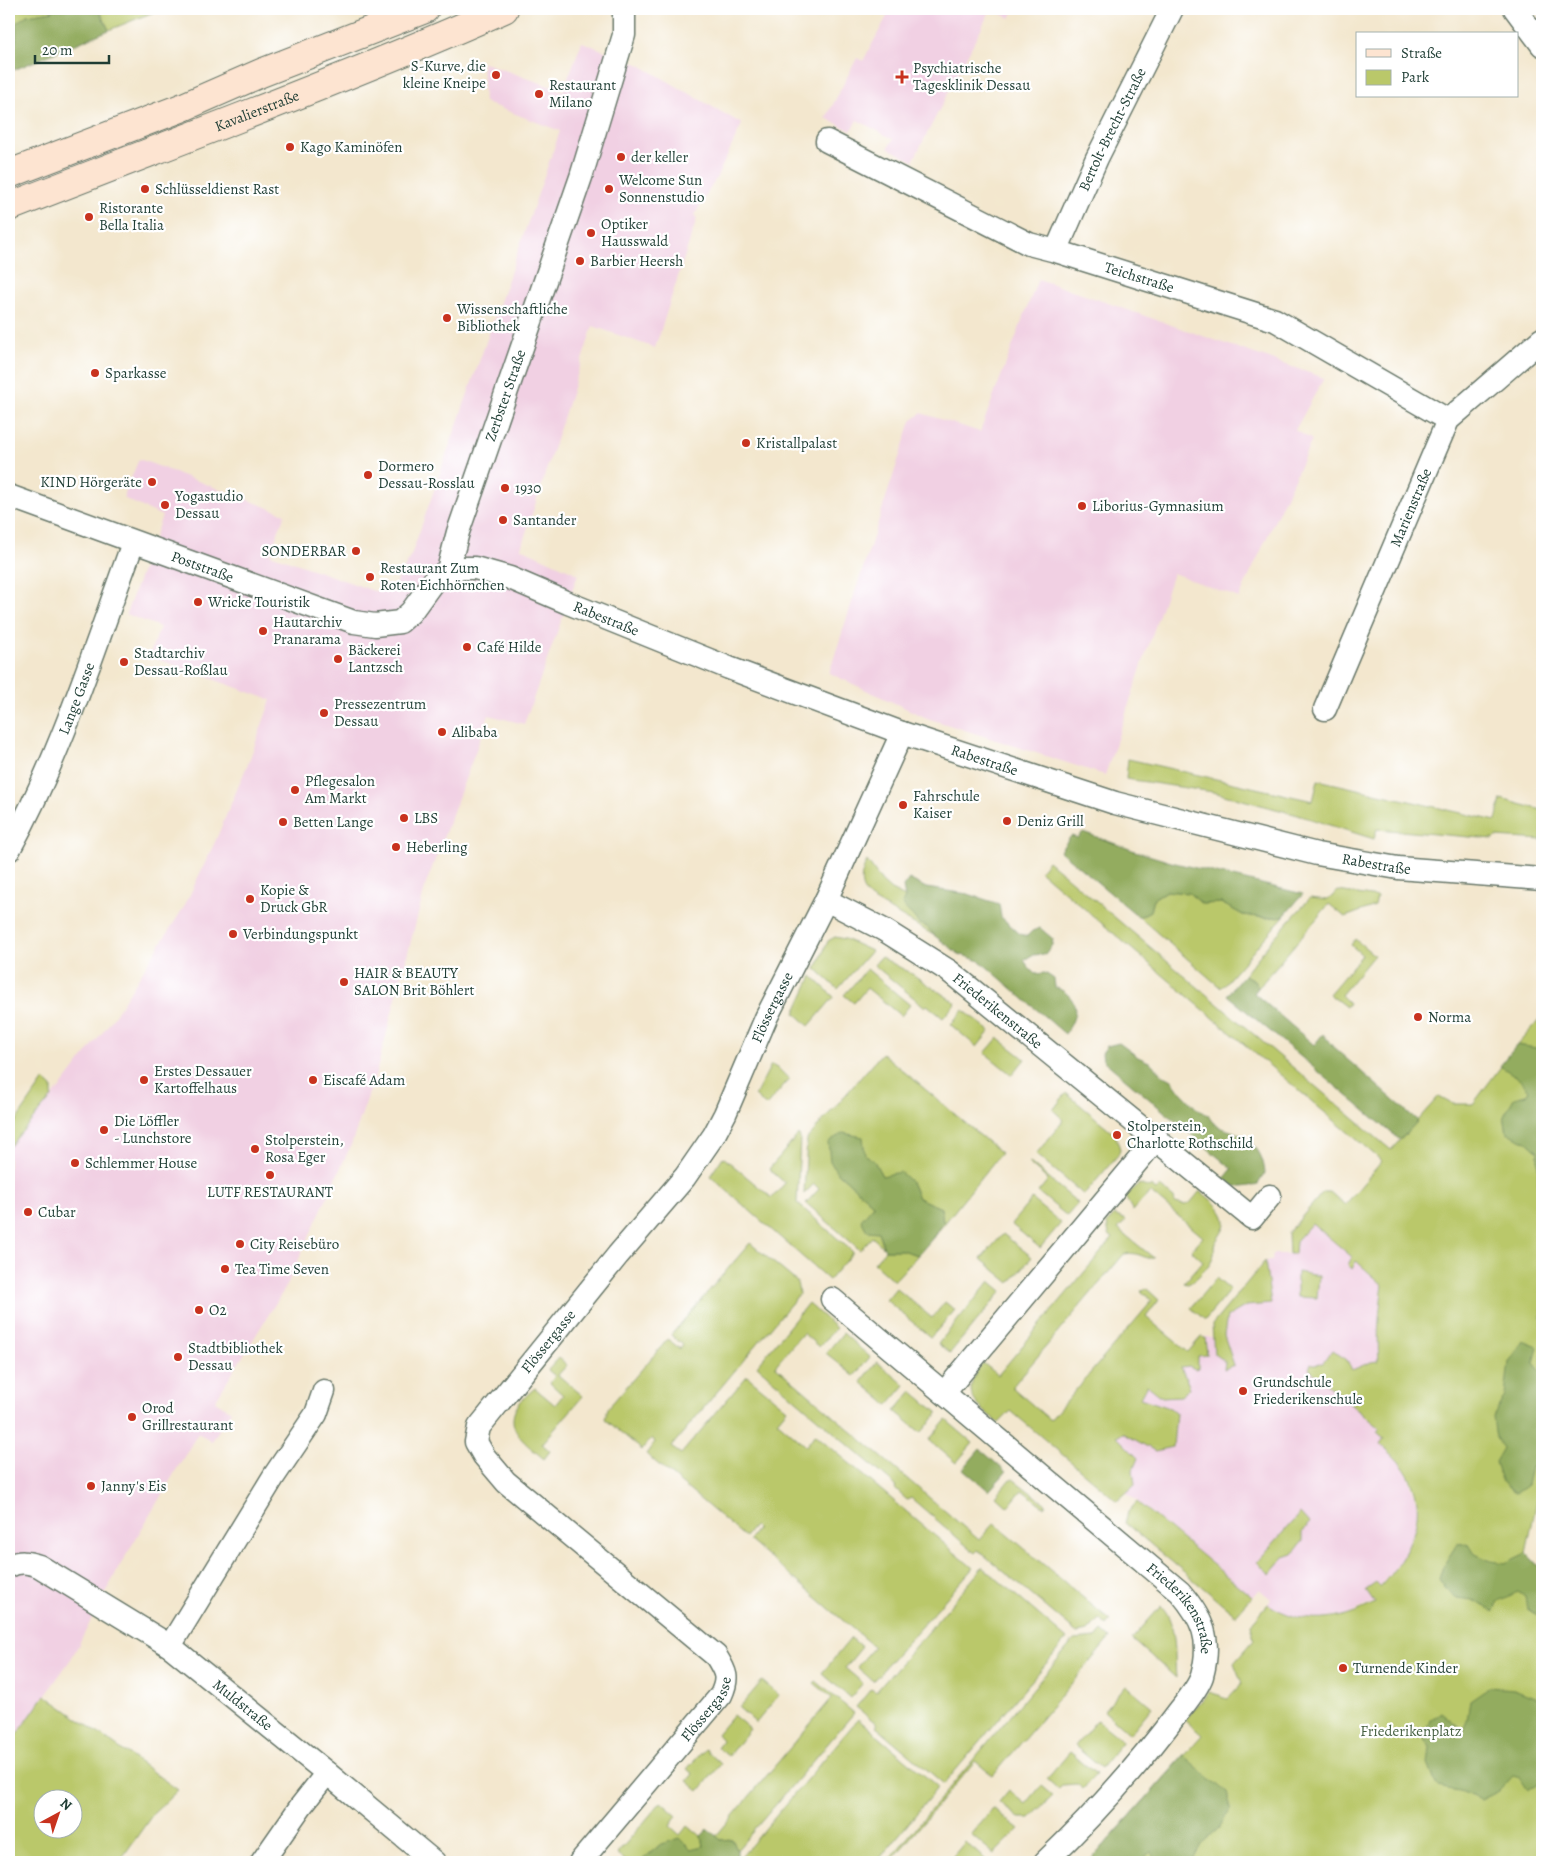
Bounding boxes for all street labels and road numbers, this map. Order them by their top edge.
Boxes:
street label: Bertolt-Brecht-Straße [1074,64,1151,194]
street label: Kavalierstraße [212,85,302,136]
street label: Teichstraße [1102,257,1177,298]
street label: Zerbster Straße [480,347,531,444]
street label: Marienstraße [1385,465,1436,550]
street label: Poststraße [168,546,237,587]
street label: Rabestraße [570,596,642,641]
street label: Lange Gasse [54,659,99,738]
street label: Rabestraße [948,740,1021,781]
street label: Rabestraße [1340,849,1412,879]
street label: Flössergasse [747,968,798,1046]
street label: Friederikenstraße [949,968,1047,1053]
street label: Flössergasse [516,1305,580,1377]
street label: Friederikenstraße [1142,1558,1216,1655]
street label: Muldstraße [209,1675,277,1735]
street label: Flössergasse [676,1676,736,1746]

